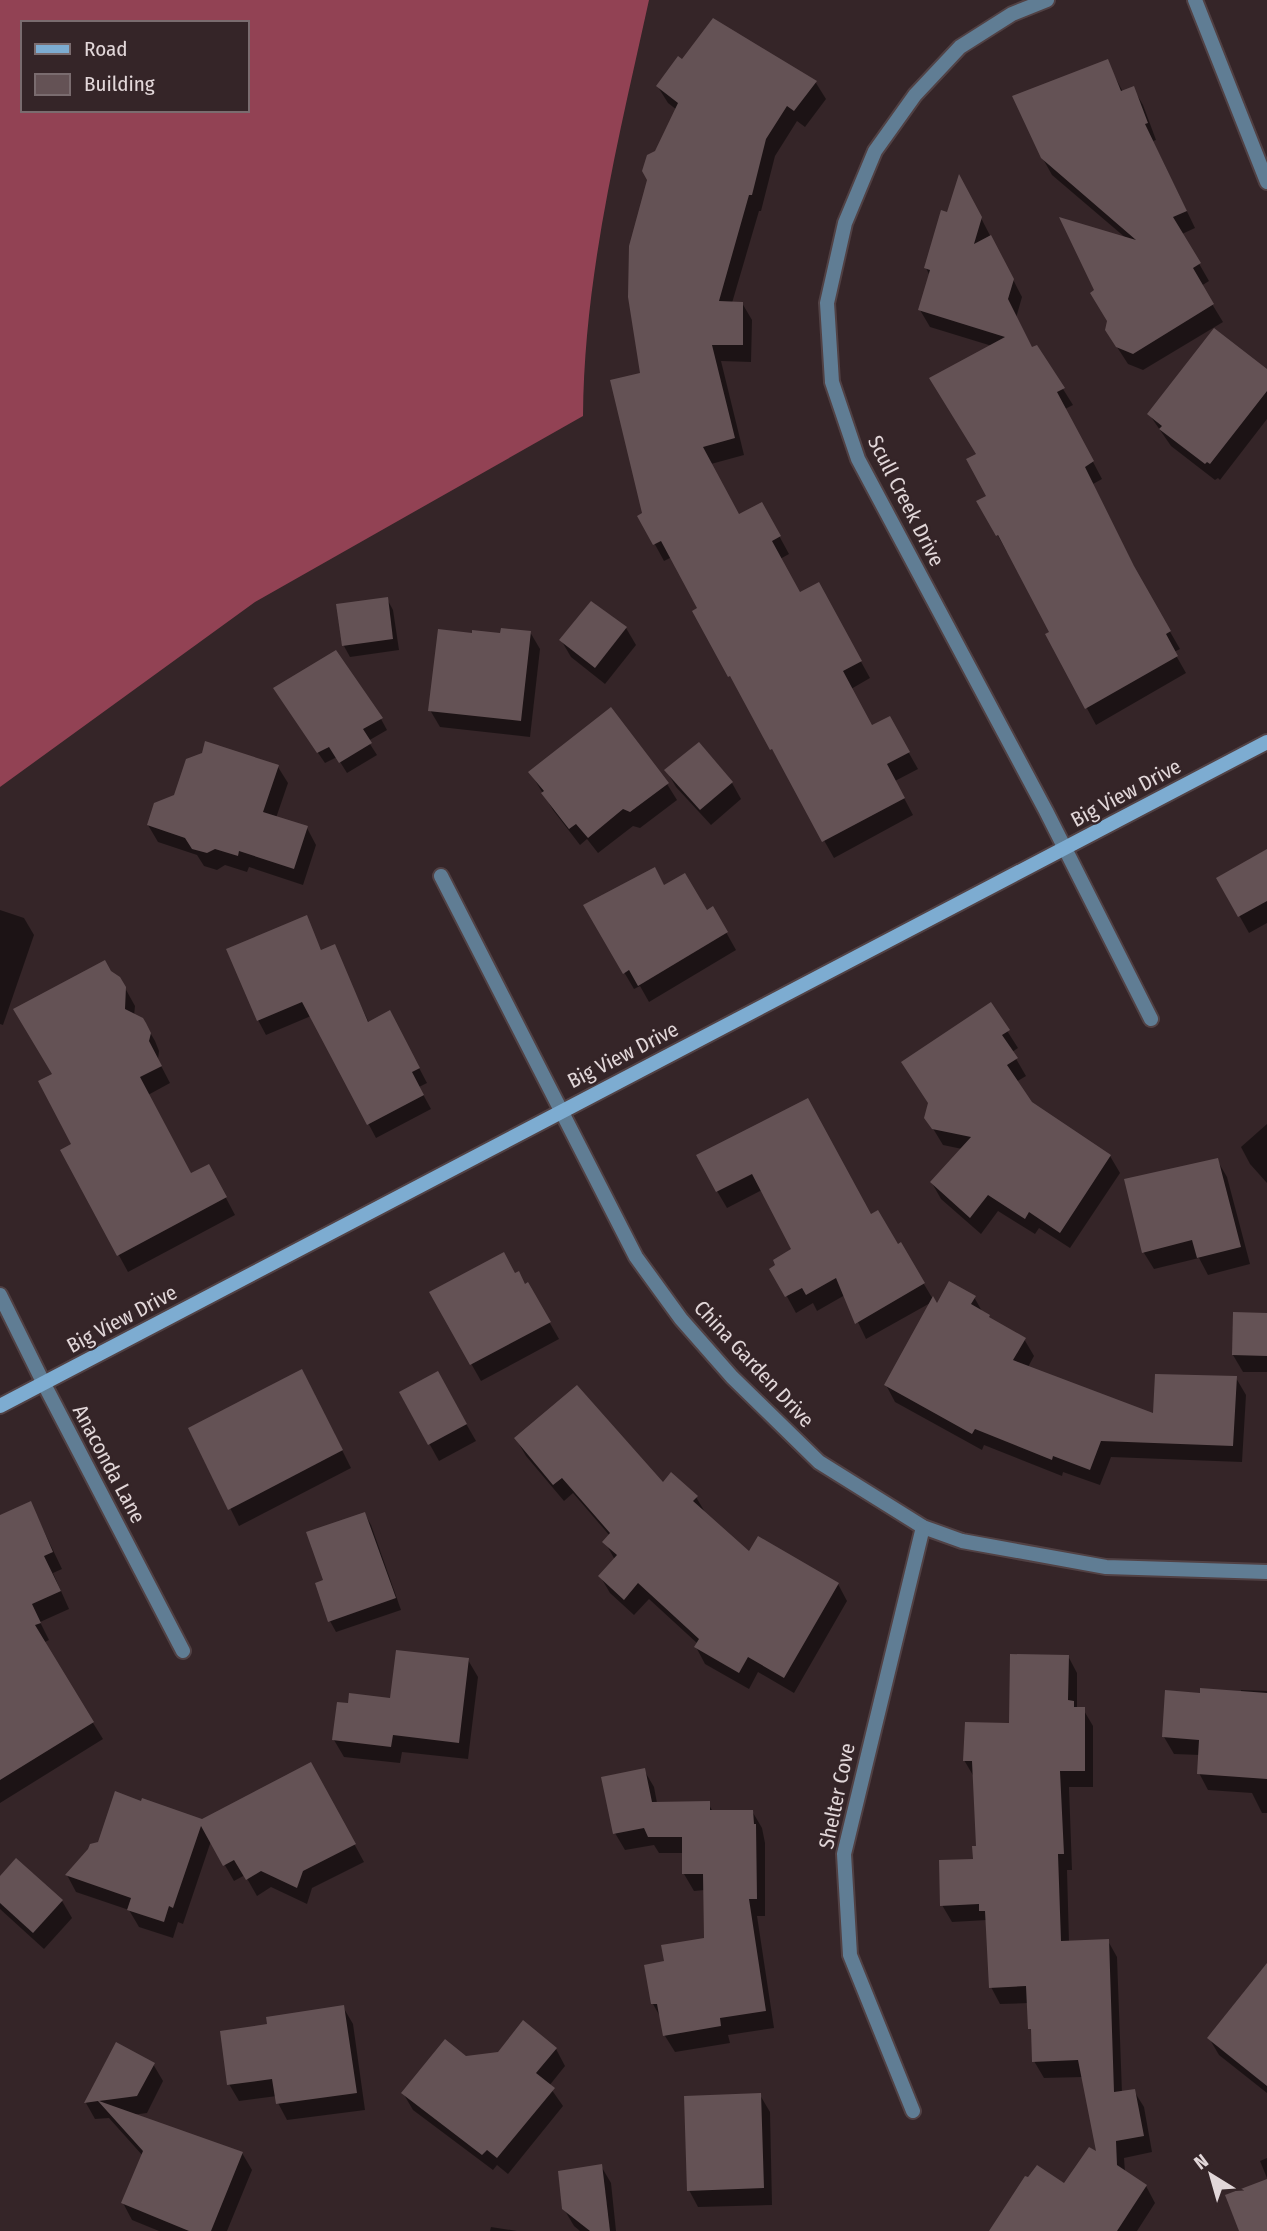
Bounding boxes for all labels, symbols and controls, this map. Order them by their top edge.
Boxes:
legend [21,21,248,112]
text: Road [84,36,128,62]
text: Building [84,71,155,97]
street label: Scull Creek Drive [862,431,950,571]
street label: Big View Drive [1066,753,1186,833]
street label: Big View Drive [563,1016,683,1094]
street label: Big View Drive [62,1279,182,1359]
street label: China Garden Drive [688,1295,820,1433]
street label: Anaconda Lane [67,1400,151,1528]
street label: Shelter Cove [813,1741,861,1851]
north arrow [1176,2140,1246,2210]
text: N [1190,2149,1213,2174]

